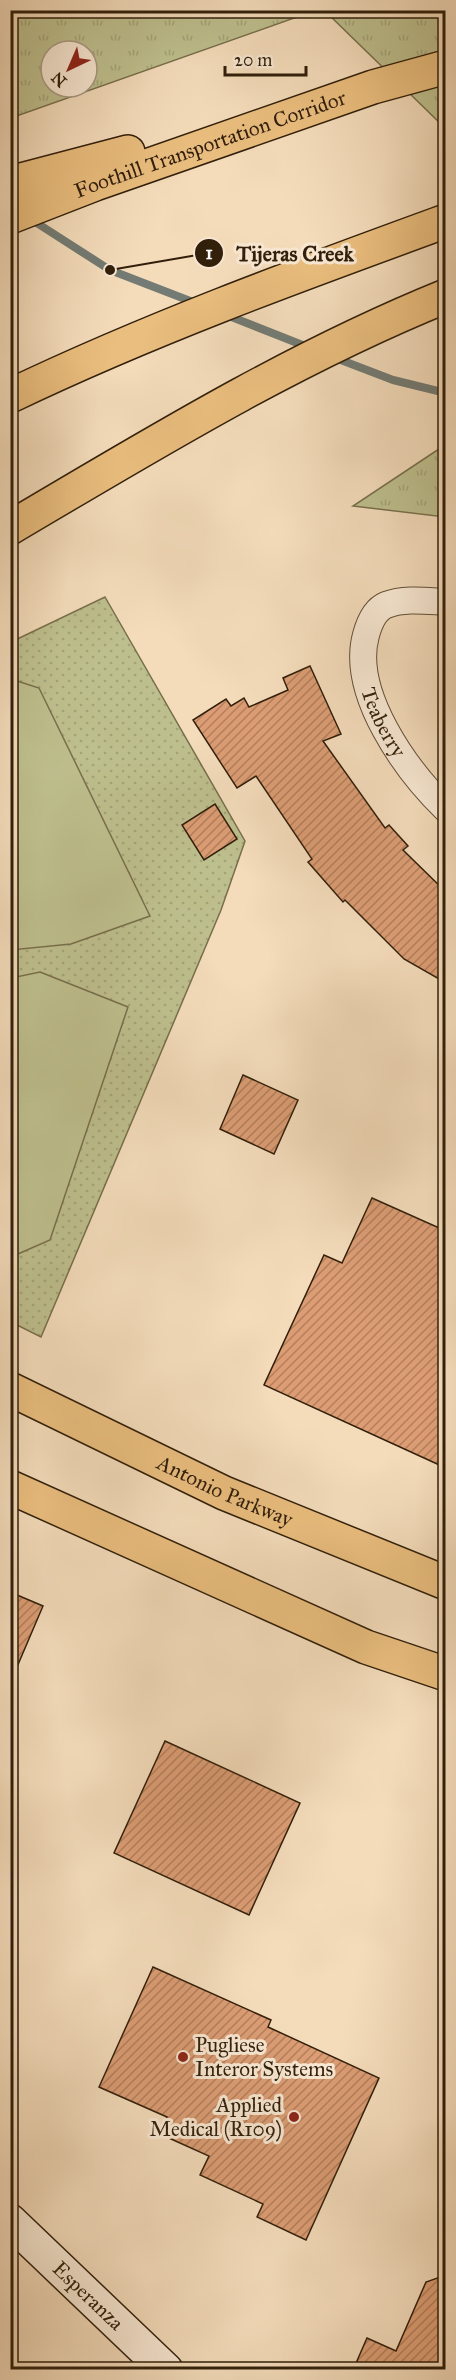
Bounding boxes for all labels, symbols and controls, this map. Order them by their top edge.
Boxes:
north arrow [39,39,99,99]
scale bar [225,39,306,77]
text: 20 m [234,49,272,71]
text: N [47,68,70,91]
street label: Foothill Transportation Corridor [71,84,349,204]
callout: Tijeras Creek [194,233,365,273]
text: Tijeras Creek [235,240,355,267]
text: 1 [205,242,213,264]
street label: Teaberry [355,684,412,763]
street label: Antonio Parkway [152,1449,298,1533]
place label: Pugliese Interor Systems [195,2032,333,2082]
marker: Pugliese Interor Systems [176,2050,190,2064]
place label: Applied Medical (R109) [149,2092,282,2142]
marker: Applied Medical (R109) [287,2110,301,2124]
street label: Esperanza [47,2256,129,2336]

